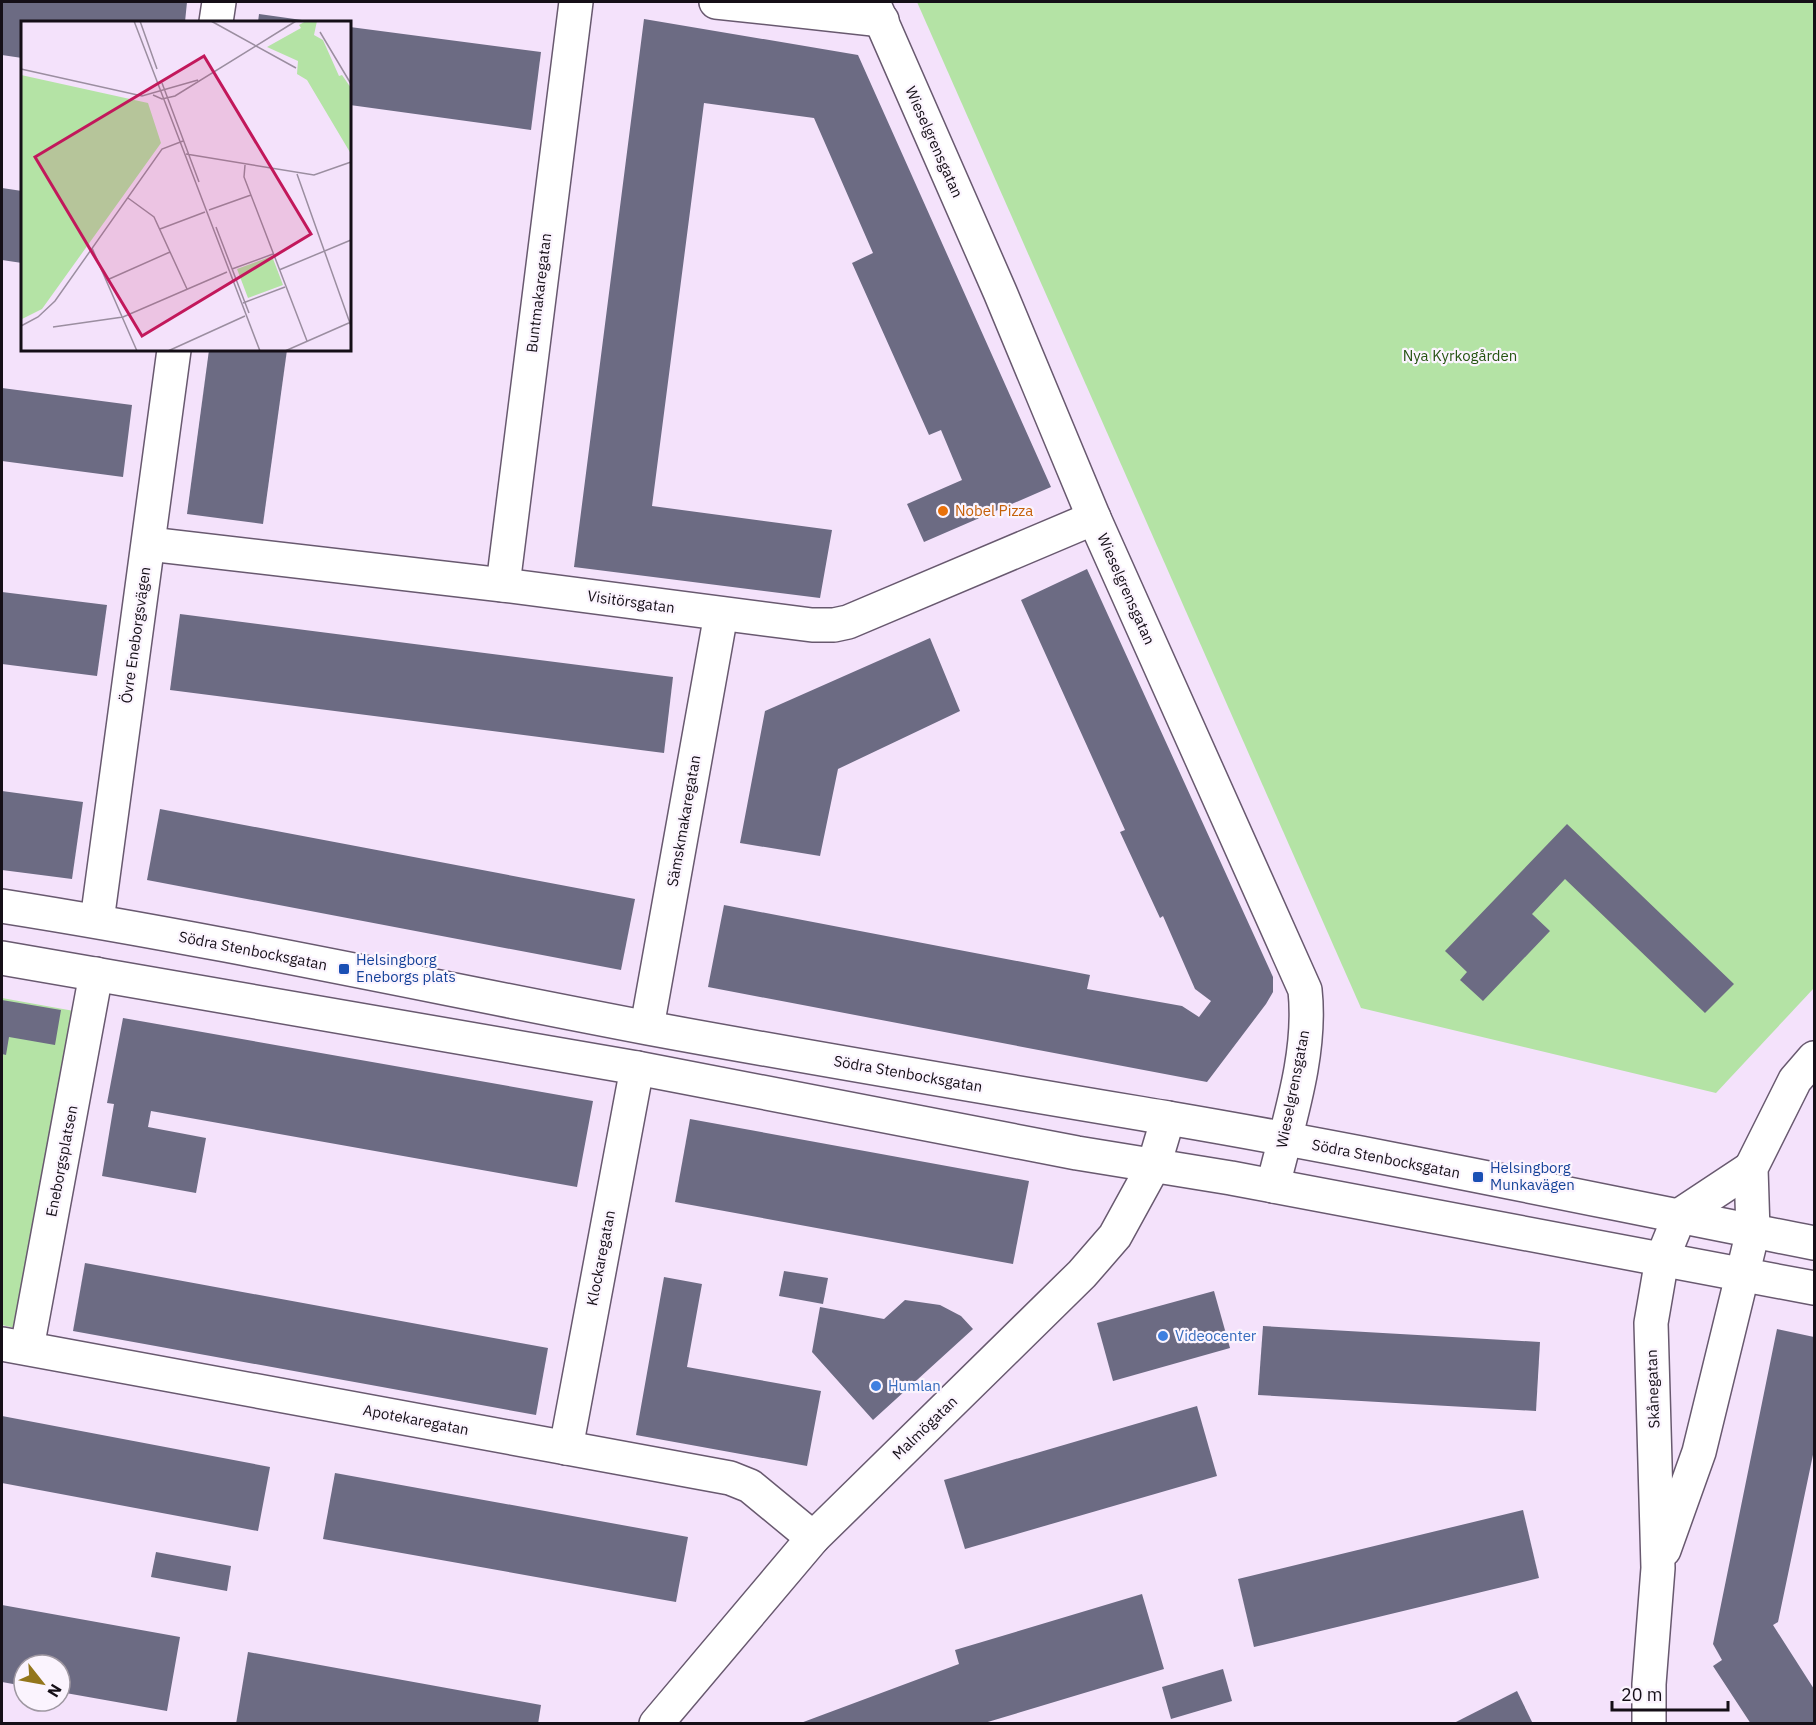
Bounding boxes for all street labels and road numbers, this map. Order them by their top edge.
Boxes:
street label: Wieselgrensgatan [901,83,968,200]
street label: Buntmakaregatan [522,232,555,354]
street label: Wieselgrensgatan [1093,530,1160,647]
street label: Övre Eneborgsvägen [117,565,155,705]
street label: Visitörsgatan [586,586,676,617]
street label: Sämskmakaregatan [663,754,704,888]
street label: Södra Stenbocksgatan [177,927,329,974]
street label: Wieselgrensgatan [1272,1028,1313,1150]
street label: Södra Stenbocksgatan [832,1051,984,1096]
street label: Eneborgsplatsen [41,1104,82,1218]
street label: Södra Stenbocksgatan [1310,1135,1462,1182]
street label: Klockaregatan [582,1209,619,1307]
street label: Skånegatan [1642,1349,1663,1429]
street label: Malmögatan [888,1392,961,1463]
street label: Apotekaregatan [362,1400,471,1439]

